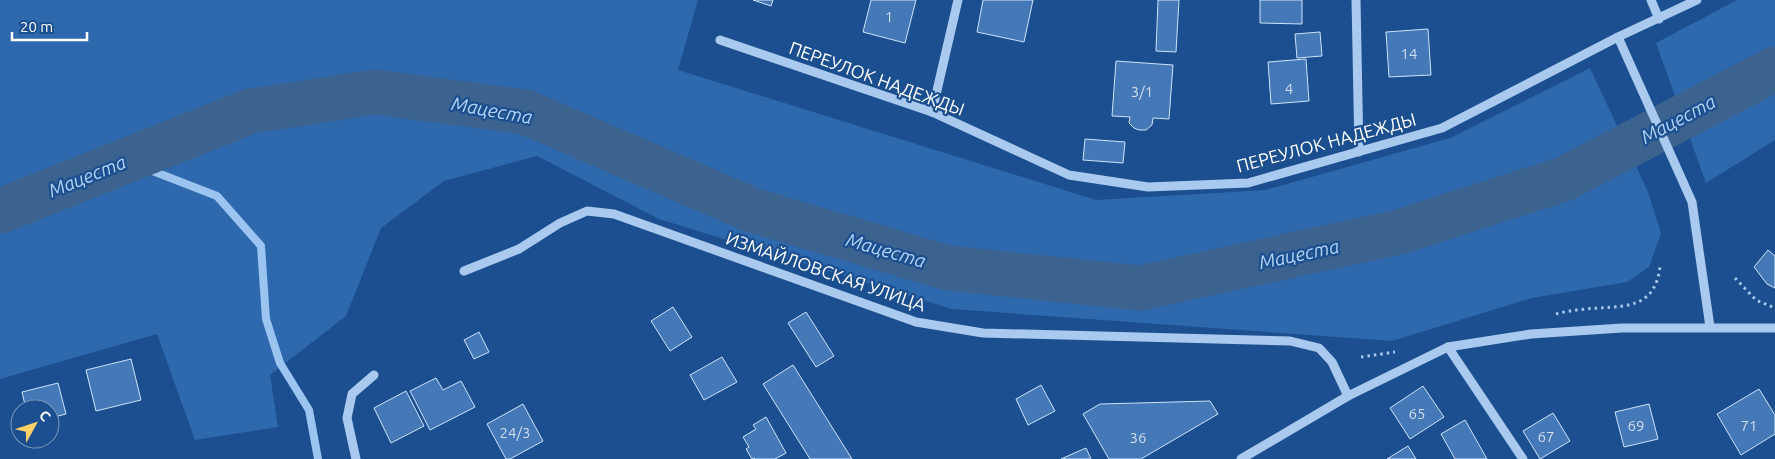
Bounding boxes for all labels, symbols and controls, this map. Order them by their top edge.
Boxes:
house number: 1 [885,8,893,25]
scale bar [12,10,88,42]
text: 20 m [20,18,53,35]
street label: ПЕРЕУЛОК НАДЕЖДЫ [787,37,967,119]
house number: 14 [1401,45,1417,62]
house number: 4 [1285,80,1293,97]
house number: 3/1 [1131,83,1153,100]
water label: Мацеста [1637,90,1719,148]
water label: Мацеста [450,92,534,128]
street label: ПЕРЕУЛОК НАДЕЖДЫ [1234,108,1418,176]
water label: Мацеста [45,151,129,201]
street label: ИЗМАЙЛОВСКАЯ УЛИЦА [723,227,929,315]
water label: Мацеста [844,228,928,272]
water label: Мацеста [1257,235,1341,273]
north arrow [10,399,60,449]
house number: 65 [1409,405,1425,422]
text: С [36,407,54,424]
house number: 69 [1628,417,1644,434]
house number: 71 [1741,417,1757,434]
house number: 24/3 [500,424,530,441]
house number: 67 [1538,428,1554,445]
house number: 36 [1130,429,1146,446]

